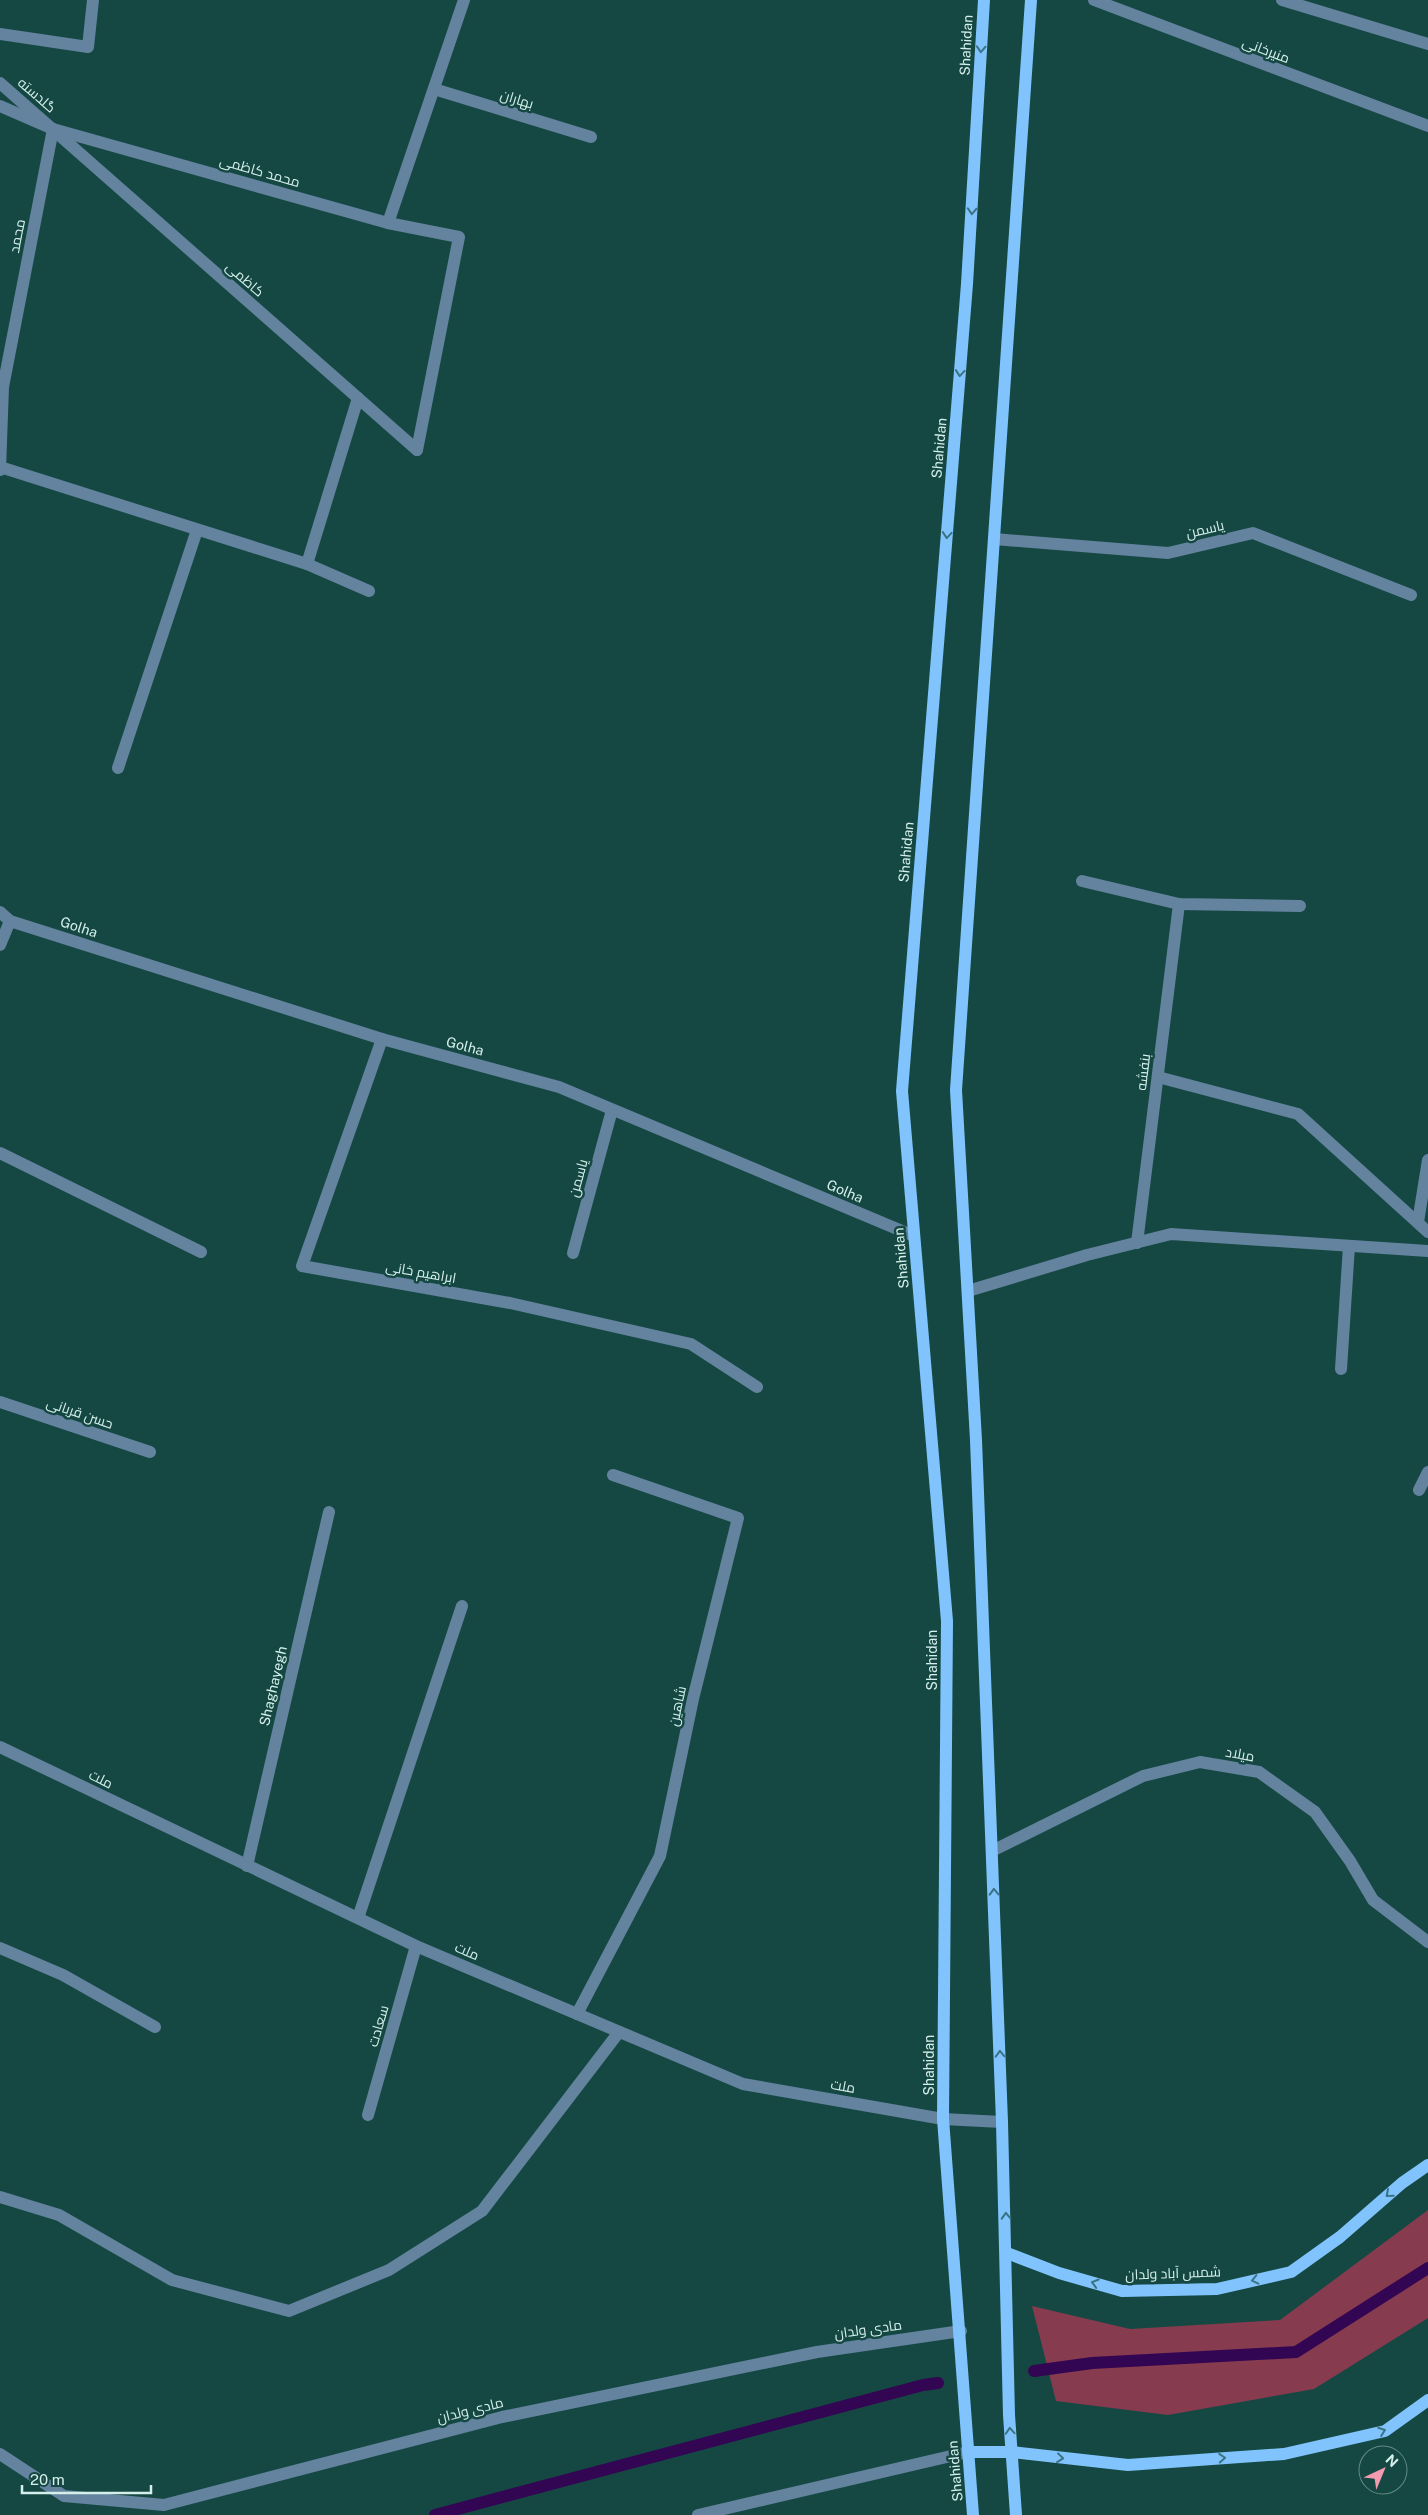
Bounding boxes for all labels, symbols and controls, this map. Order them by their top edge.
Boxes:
street label: Shahidan [956,14,976,76]
street label: منیرخانی [1240,34,1292,66]
one-way arrow [976,45,987,53]
street label: گلدسته [15,74,59,116]
street label: بهاران [498,86,536,112]
street label: محمد کاظمی [218,152,302,190]
one-way arrow [966,207,977,215]
street label: محمد [6,218,28,254]
street label: کاظمی [223,258,267,300]
one-way arrow [955,369,966,377]
street label: Shahidan [928,417,950,479]
street label: یاسمن [1184,517,1226,541]
one-way arrow [942,531,953,539]
street label: Shahidan [895,821,917,883]
street label: Golha [58,913,100,941]
street label: Golha [445,1033,485,1059]
street label: بنفشه [1133,1053,1153,1091]
street label: یاسمن [565,1157,591,1199]
street label: Golha [824,1176,866,1206]
street label: Shahidan [890,1227,912,1289]
street label: ابراهیم خانی [384,1258,458,1288]
street label: حسن قربانی [45,1394,115,1432]
street label: Shahidan [924,1630,940,1690]
street label: Shaghayegh [256,1645,290,1727]
street label: شاهین [665,1684,689,1728]
street label: میلاد [1224,1744,1256,1764]
street label: ملت [86,1766,116,1792]
one-way arrow [988,1887,999,1895]
street label: ملت [452,1939,482,1963]
street label: سعادت [364,2003,392,2049]
street label: Shahidan [921,2035,937,2095]
one-way arrow [995,2050,1005,2058]
street label: ملت [829,2076,857,2096]
one-way arrow [1386,2188,1395,2197]
one-way arrow [1000,2212,1011,2220]
street label: شمس آباد ولدان [1125,2263,1221,2283]
one-way arrow [1250,2274,1259,2285]
one-way arrow [1091,2279,1099,2289]
street label: مادی ولدان [833,2316,903,2342]
street label: مادی ولدان [435,2394,505,2426]
one-way arrow [1005,2427,1016,2435]
one-way arrow [1377,2427,1386,2437]
street label: Shahidan [944,2440,966,2502]
north arrow [1358,2445,1408,2495]
text: N [1383,2451,1402,2470]
one-way arrow [1057,2452,1065,2463]
one-way arrow [1218,2453,1226,2464]
scale bar [22,2462,151,2494]
text: 20 m [30,2471,65,2488]

